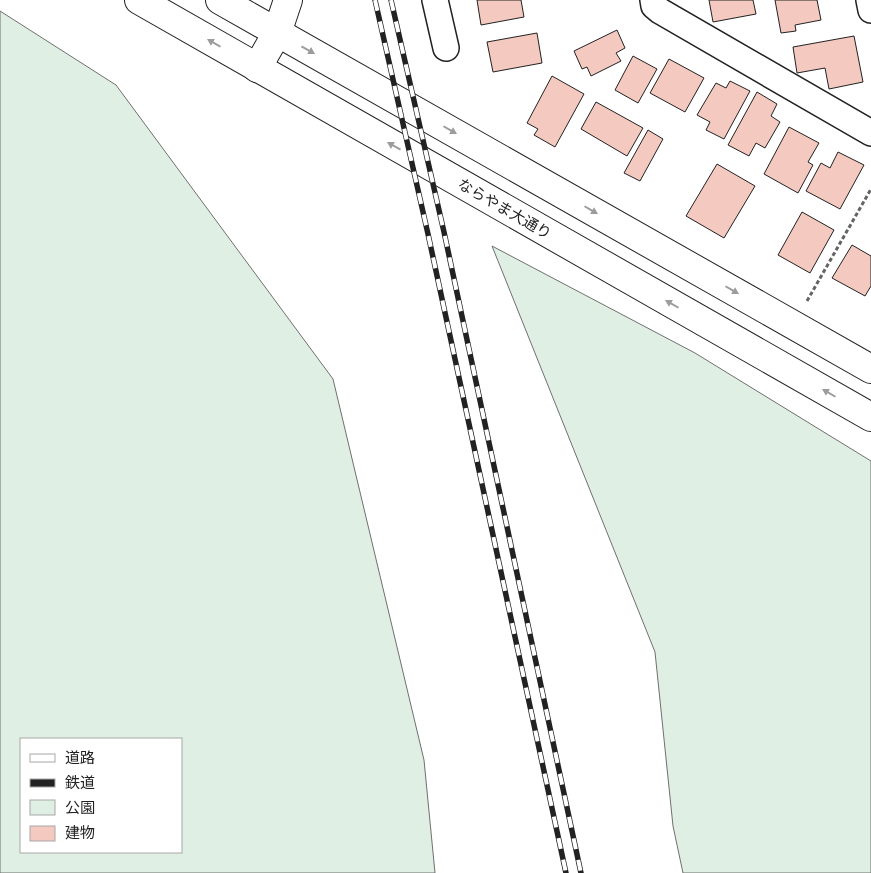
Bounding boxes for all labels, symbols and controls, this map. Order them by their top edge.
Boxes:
one-way arrow [208,39,221,48]
one-way arrow [301,46,314,55]
one-way arrow [443,125,456,134]
one-way arrow [387,141,401,150]
street label: ならやま大通り [455,174,555,242]
one-way arrow [583,206,598,214]
one-way arrow [726,286,739,295]
one-way arrow [666,299,679,308]
one-way arrow [822,388,835,397]
legend [20,738,182,853]
text: 道路 [65,748,95,766]
text: 鉄道 [65,773,95,791]
text: 公園 [65,798,95,816]
text: 建物 [65,823,95,841]

